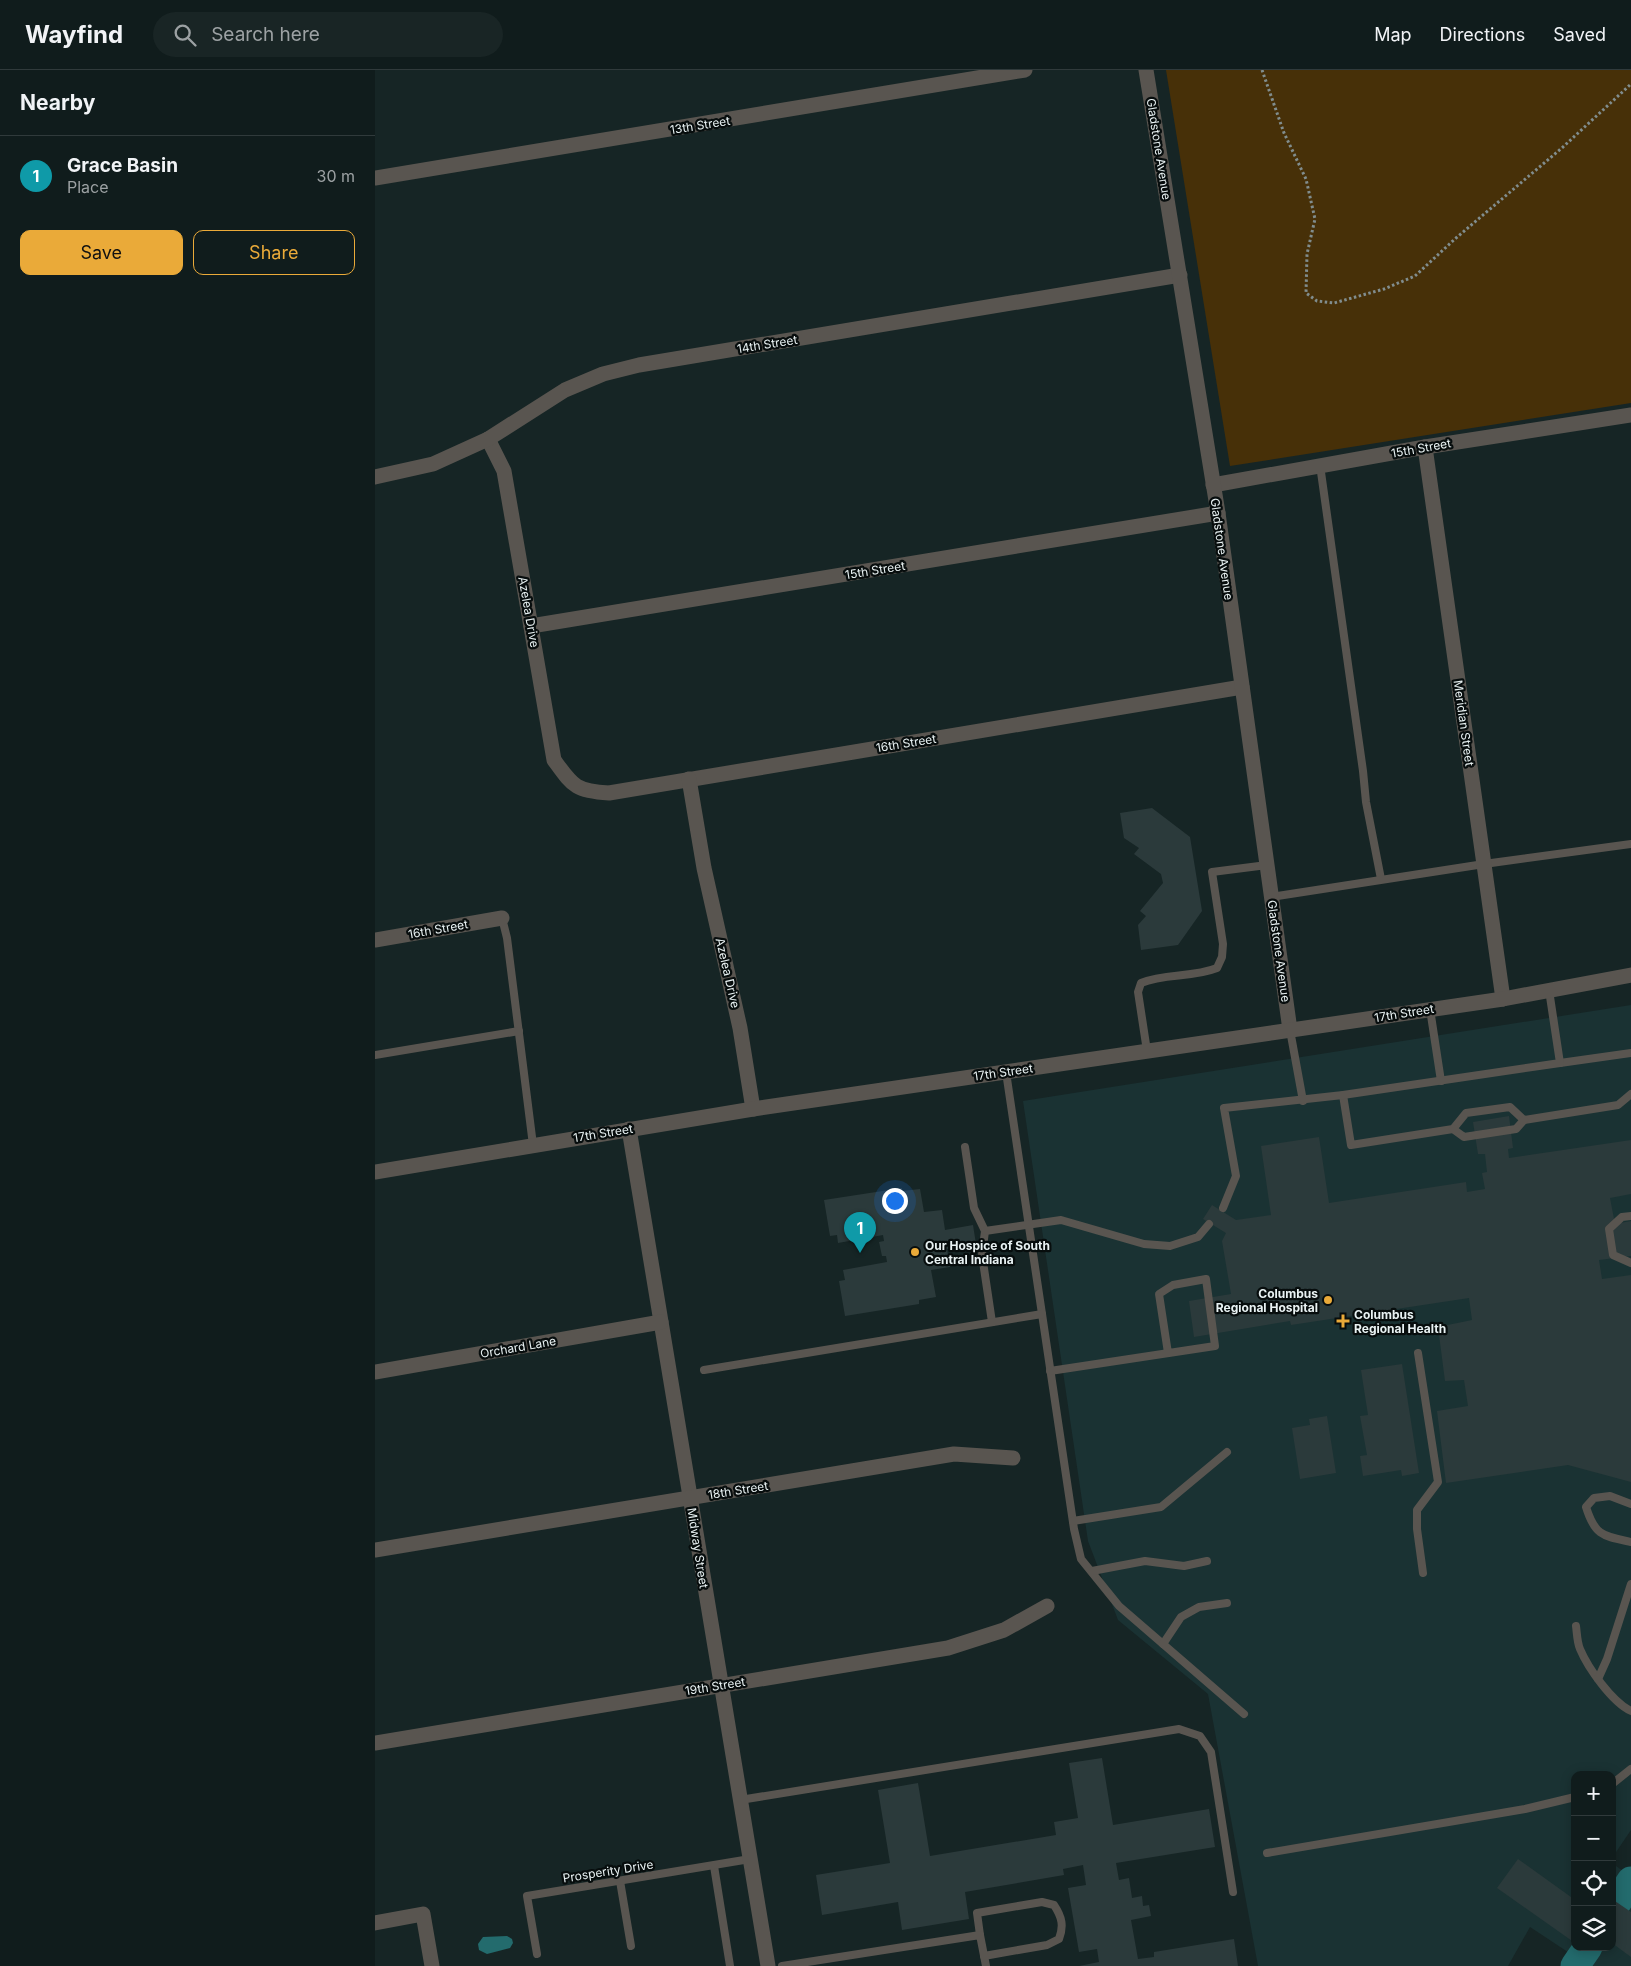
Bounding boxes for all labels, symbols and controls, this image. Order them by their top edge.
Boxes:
search box [153,12,503,57]
text: Wayfind [25,20,123,49]
icon: search [171,21,199,49]
text: Search here [211,23,320,46]
text: Map [1374,24,1412,45]
text: Directions [1440,24,1525,45]
text: Saved [1553,24,1606,45]
text: Nearby [20,90,95,115]
street label: Gladstone Avenue [1144,97,1174,201]
street label: 13th Street [669,113,731,137]
text: Grace Basin [67,154,178,177]
text: 1 [33,166,39,186]
text: 30 m [317,166,355,186]
text: Place [67,177,109,197]
button: Save [20,230,183,275]
button: Share [193,230,355,275]
street label: 14th Street [736,332,798,356]
street label: 15th Street [1390,435,1452,461]
street label: Gladstone Avenue [1207,497,1237,601]
street label: 15th Street [844,558,906,582]
street label: Azelea Drive [515,575,543,649]
street label: Meridian Street [1451,679,1477,767]
street label: 16th Street [875,731,937,755]
street label: Gladstone Avenue [1264,899,1294,1003]
street label: 16th Street [407,916,469,942]
street label: Azelea Drive [713,936,743,1010]
street label: 17th Street [1373,1001,1435,1025]
street label: 17th Street [972,1060,1034,1084]
street label: 17th Street [572,1121,634,1145]
your location [882,1188,908,1214]
pin: 1 [844,1212,876,1253]
place label: Our Hospice of South Central Indiana [925,1238,1050,1267]
marker: Our Hospice of South Central Indiana [909,1246,921,1258]
place label: Columbus Regional Hospital [1216,1286,1318,1315]
marker: Columbus Regional Hospital [1322,1294,1334,1306]
place label: Columbus Regional Health [1354,1307,1446,1336]
marker: Columbus Regional Health [1336,1314,1350,1328]
street label: Orchard Lane [479,1333,557,1361]
street label: 18th Street [707,1478,769,1502]
street label: Midway Street [684,1507,712,1589]
street label: 19th Street [684,1674,746,1698]
map controls [1571,1771,1616,1951]
button: + [1571,1771,1616,1816]
button: − [1571,1816,1616,1861]
street label: Prosperity Drive [562,1856,654,1886]
button: locate [1571,1861,1616,1906]
button: layers [1571,1906,1616,1951]

